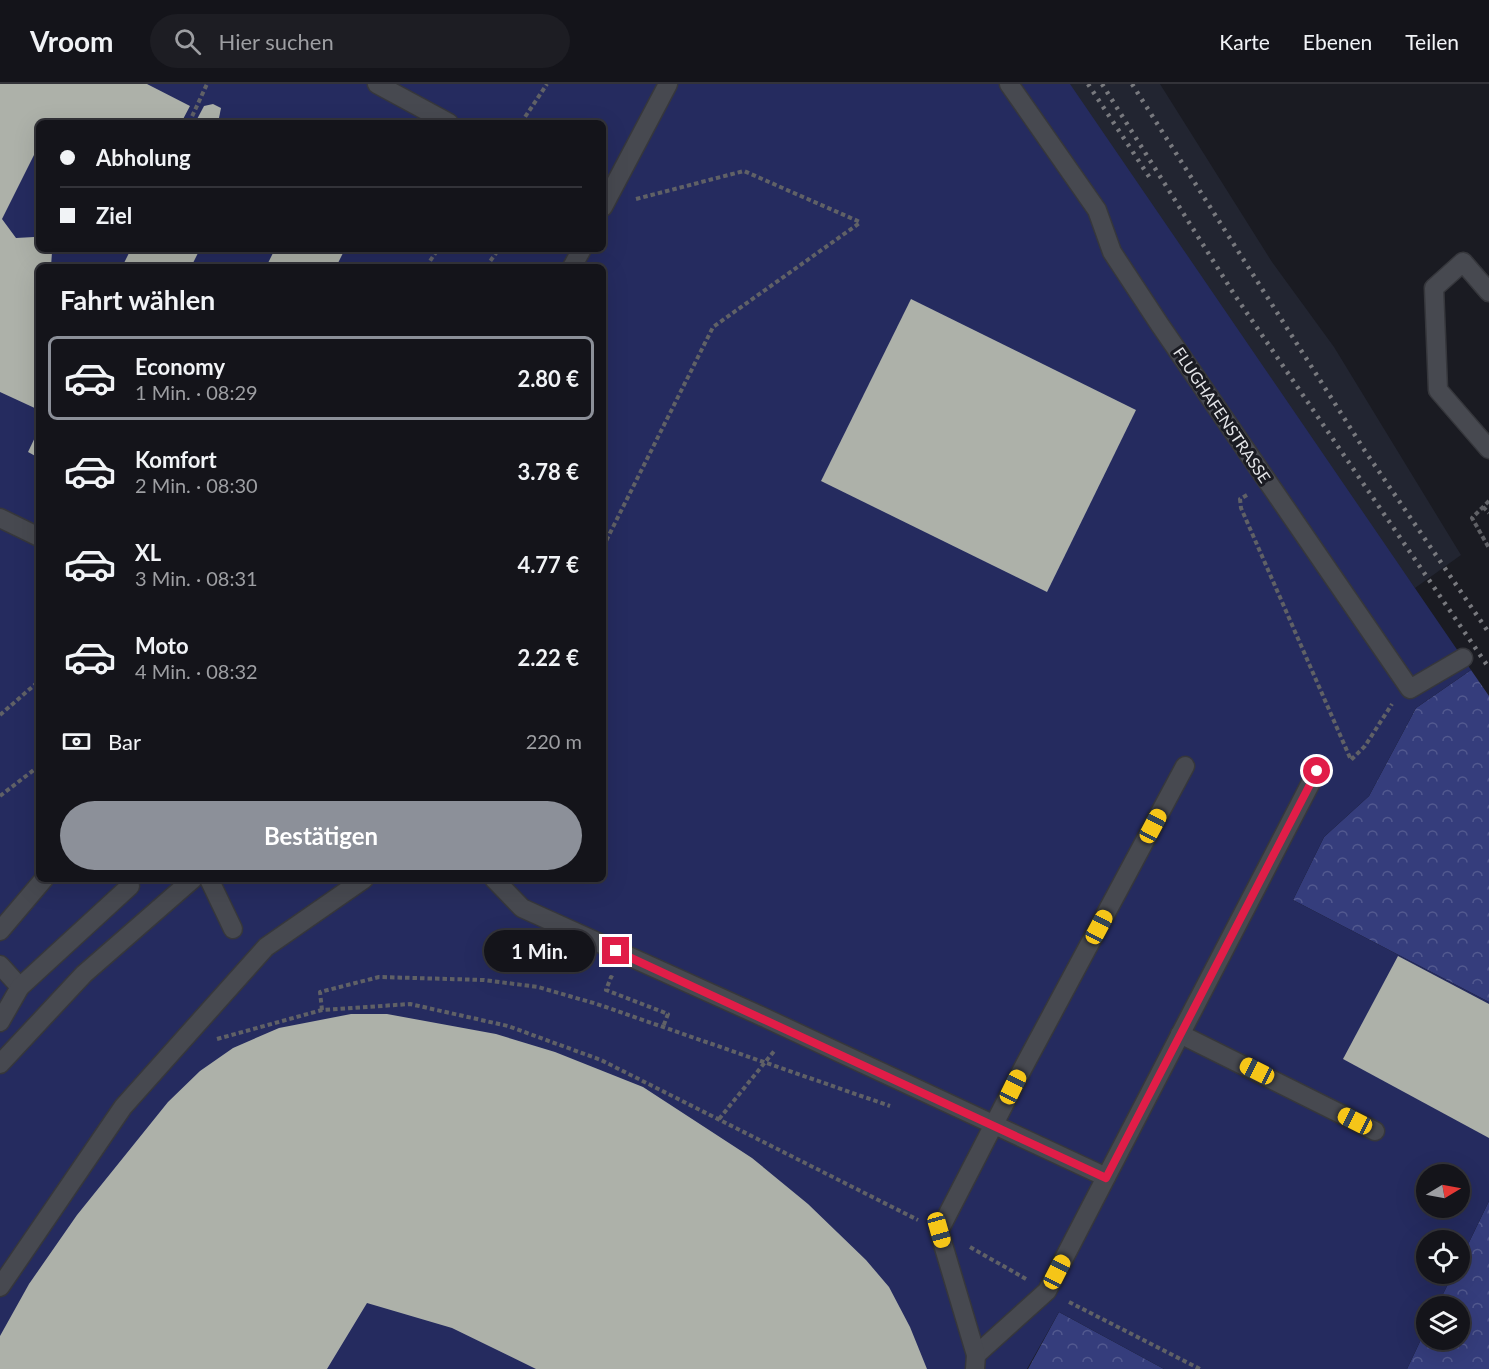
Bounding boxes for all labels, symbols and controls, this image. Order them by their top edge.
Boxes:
search box [150,14,570,68]
text: Vroom [30,24,114,58]
icon: search [171,25,204,58]
text: Hier suchen [219,28,334,55]
text: Karte [1219,29,1270,54]
text: Ebenen [1303,29,1372,54]
text: Teilen [1405,29,1459,54]
text: Abholung [96,144,191,171]
text: Ziel [96,202,132,229]
text: Fahrt wählen [60,283,215,316]
street label: FLUGHAFENSTRASSE [1170,343,1275,486]
icon: car [63,351,117,405]
text: Economy [135,353,225,380]
text: 2.80 € [517,365,579,392]
text: 1 Min. · 08:29 [135,380,258,404]
icon: car [63,444,117,498]
text: Komfort [135,446,217,473]
text: 3.78 € [517,458,579,485]
text: 2 Min. · 08:30 [135,473,258,497]
icon: car [63,537,117,591]
text: XL [135,539,161,566]
text: 4.77 € [517,551,579,578]
text: 3 Min. · 08:31 [135,566,258,590]
icon: car [63,630,117,684]
text: Moto [135,632,189,659]
text: 2.22 € [517,644,579,671]
text: 4 Min. · 08:32 [135,659,258,683]
icon: cash [60,725,93,758]
text: Bar [108,728,141,755]
text: 220 m [526,729,582,753]
route start [1303,757,1330,784]
button: Bestätigen [60,801,582,870]
car [1137,806,1169,846]
car [1083,907,1115,947]
callout: 1 Min. [484,930,595,972]
route end [602,937,629,964]
text: 1 Min. [511,939,568,963]
car [1237,1055,1277,1087]
car [997,1067,1029,1107]
car [1335,1105,1375,1137]
north arrow [1416,1164,1470,1218]
map controls [1416,1164,1470,1350]
car [925,1210,953,1250]
button: locate [1416,1230,1470,1284]
car [1041,1252,1073,1292]
button: layers [1416,1296,1470,1350]

